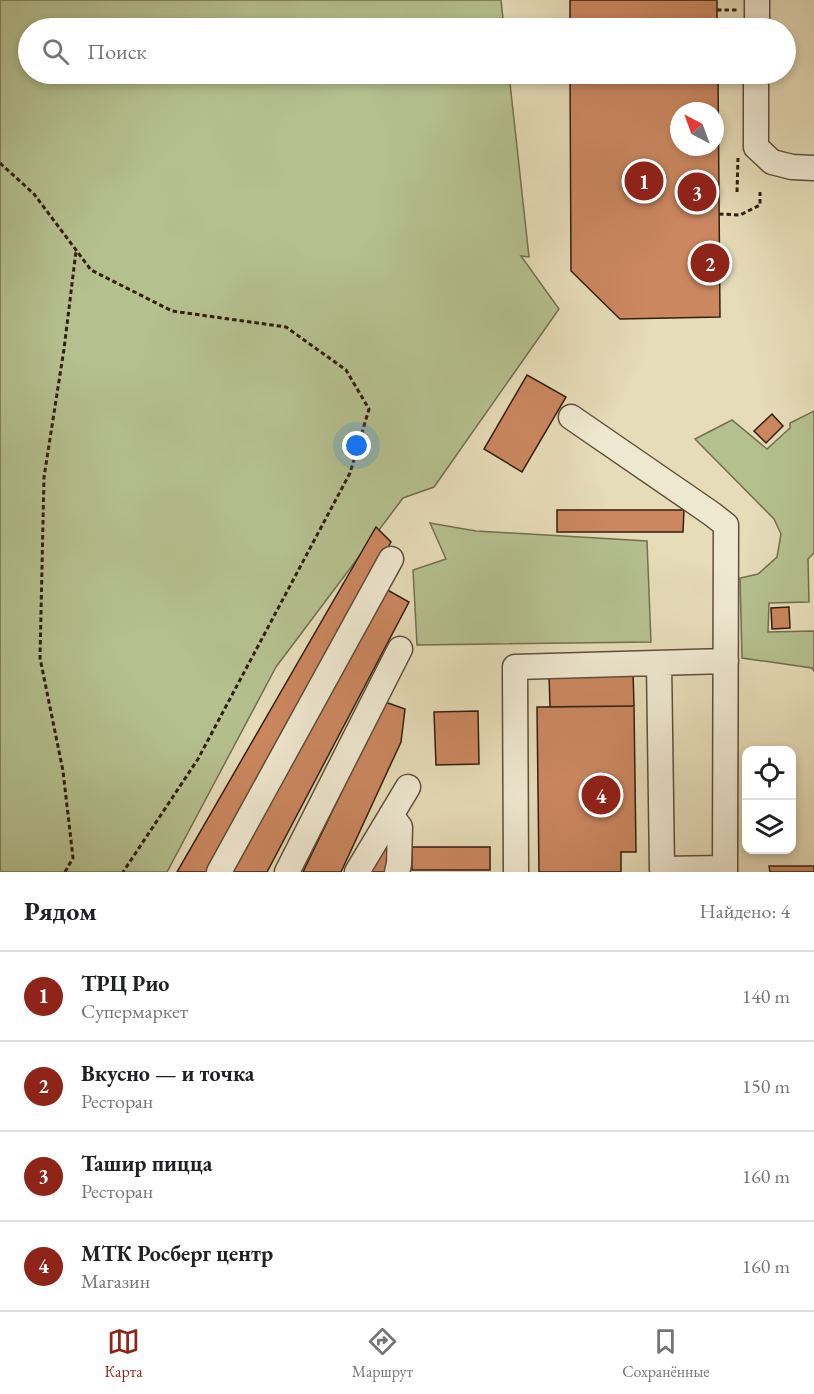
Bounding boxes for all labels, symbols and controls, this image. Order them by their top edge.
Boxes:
search box [18,18,796,84]
icon: search [39,35,72,68]
text: Поиск [87,37,147,66]
north arrow [670,102,724,156]
pin: 1 [624,158,664,204]
pin: 3 [678,170,716,214]
pin: 2 [690,240,730,286]
your location [342,431,371,460]
map controls [742,746,796,854]
button: locate [742,746,796,800]
pin: 4 [582,772,620,818]
button: layers [742,800,796,854]
text: Рядом [24,894,97,928]
text: Найдено: 4 [699,898,790,924]
text: ТРЦ Рио [81,969,169,998]
text: 1 [38,983,49,1009]
text: 140 m [742,983,790,1009]
text: Супермаркет [81,998,188,1024]
text: Вкусно — и точка [81,1059,254,1088]
text: 2 [38,1073,49,1099]
text: 150 m [742,1073,790,1099]
text: Ресторан [81,1088,153,1114]
text: Ташир пицца [81,1149,212,1178]
text: 3 [38,1163,49,1189]
text: 160 m [742,1163,790,1189]
text: Ресторан [81,1178,153,1204]
text: МТК Росберг центр [81,1239,273,1268]
text: 4 [38,1253,49,1279]
text: 160 m [742,1253,790,1279]
text: Магазин [81,1268,150,1294]
tab: Карта [105,1325,143,1382]
tab: Маршрут [352,1325,413,1382]
tab: Сохранённые [622,1325,709,1382]

